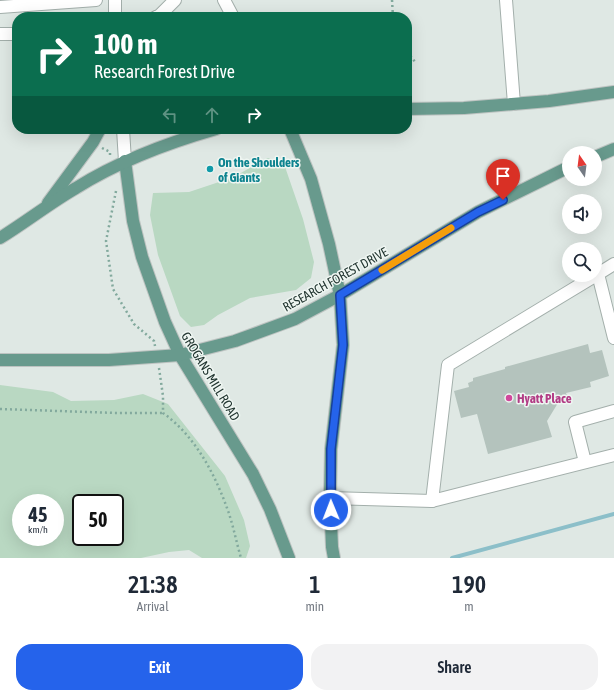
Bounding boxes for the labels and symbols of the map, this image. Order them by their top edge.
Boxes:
north arrow [562,146,602,186]
place label: On the Shoulders of Giants [218,155,300,185]
pin [486,159,520,200]
marker: On the Shoulders of Giants [205,164,215,174]
street label: RESEARCH FOREST DRIVE [280,244,391,315]
street label: GROGANS MILL ROAD [178,329,243,423]
place label: Hyatt Place [517,391,572,406]
marker: Hyatt Place [504,393,514,403]
position arrow [310,489,352,531]
speed limit sign: 50 [72,494,124,546]

